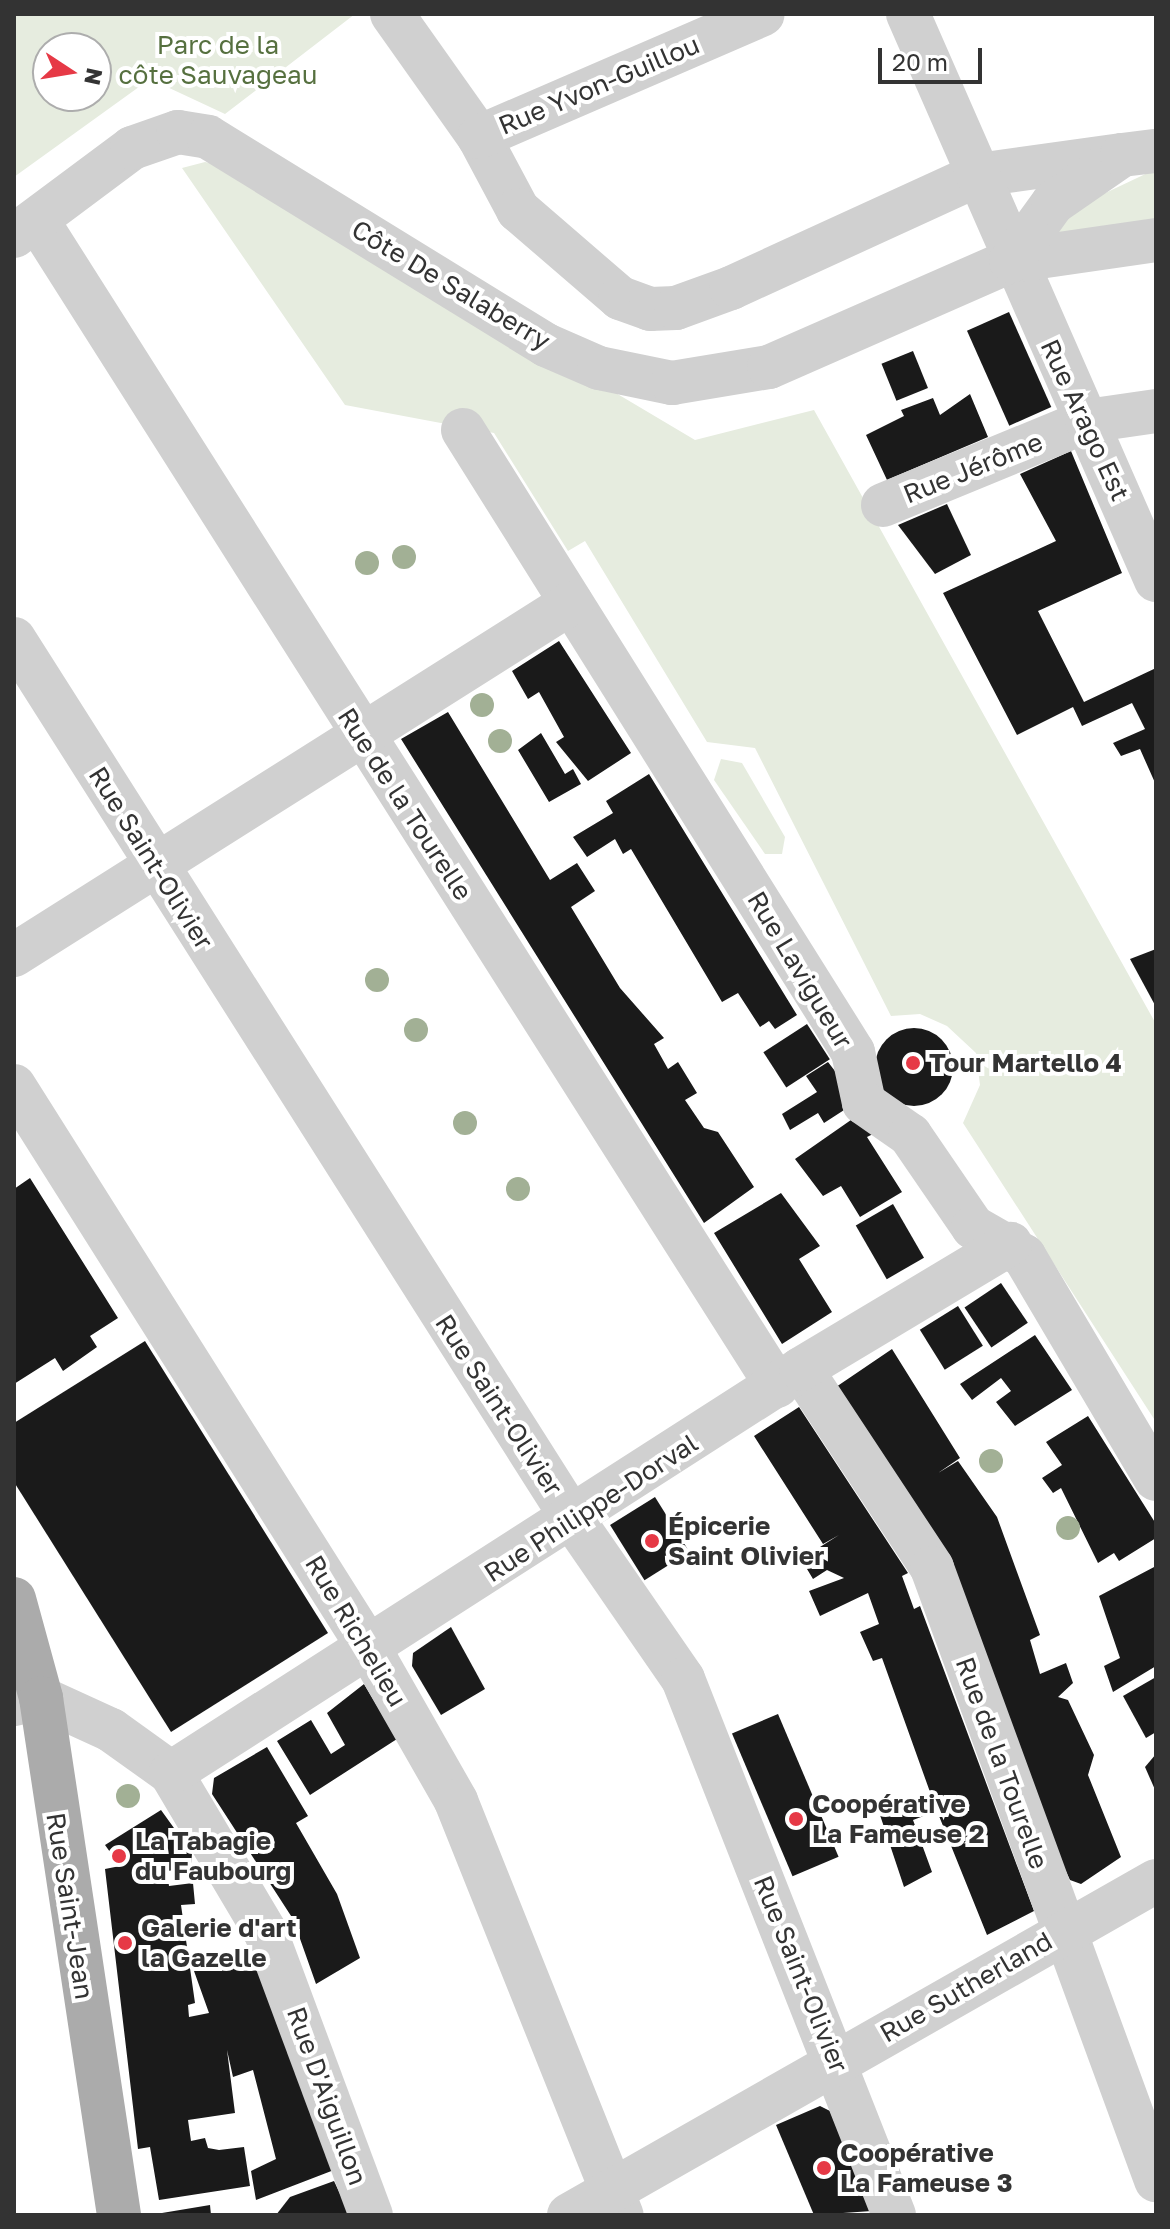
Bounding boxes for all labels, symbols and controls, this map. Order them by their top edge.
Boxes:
park label: Parc de la côte Sauvageau [119,29,317,90]
street label: Rue Yvon-Guillou [494,29,704,141]
north arrow [32,32,112,112]
scale bar [882,32,986,82]
text: 20 m [892,47,948,76]
text: N [79,66,109,88]
street label: Côte De Salaberry [346,213,556,357]
street label: Rue Arago Est [1034,334,1136,506]
street label: Rue Jérôme [899,426,1047,510]
street label: Rue de la Tourelle [331,702,479,906]
street label: Rue Saint-Olivier [82,761,220,955]
street label: Rue Lavigueur [741,886,859,1054]
place label: Tour Martello 4 [929,1047,1122,1079]
marker: Tour Martello 4 [904,1054,922,1072]
street label: Rue Saint-Olivier [429,1309,569,1501]
street label: Rue Philippe-Dorval [478,1427,704,1589]
place label: Épicerie Saint Olivier [668,1510,824,1572]
marker: Épicerie Saint Olivier [643,1532,661,1550]
street label: Rue Richelieu [299,1550,413,1712]
street label: Rue de la Tourelle [949,1653,1055,1873]
place label: Coopérative La Fameuse 2 [812,1788,985,1850]
street label: Rue Saint-Jean [40,1810,100,2002]
marker: Coopérative La Fameuse 2 [787,1810,805,1828]
place label: La Tabagie du Faubourg [135,1825,291,1886]
marker: La Tabagie du Faubourg [110,1847,128,1865]
street label: Rue Saint-Olivier [747,1871,855,2077]
place label: Galerie d'art la Gazelle [141,1912,297,1974]
street label: Rue Sutherland [874,1925,1058,2049]
marker: Galerie d'art la Gazelle [116,1934,134,1952]
street label: Rue D'Aiguillon [280,2003,374,2189]
place label: Coopérative La Fameuse 3 [840,2137,1013,2198]
marker: Coopérative La Fameuse 3 [815,2159,833,2177]

